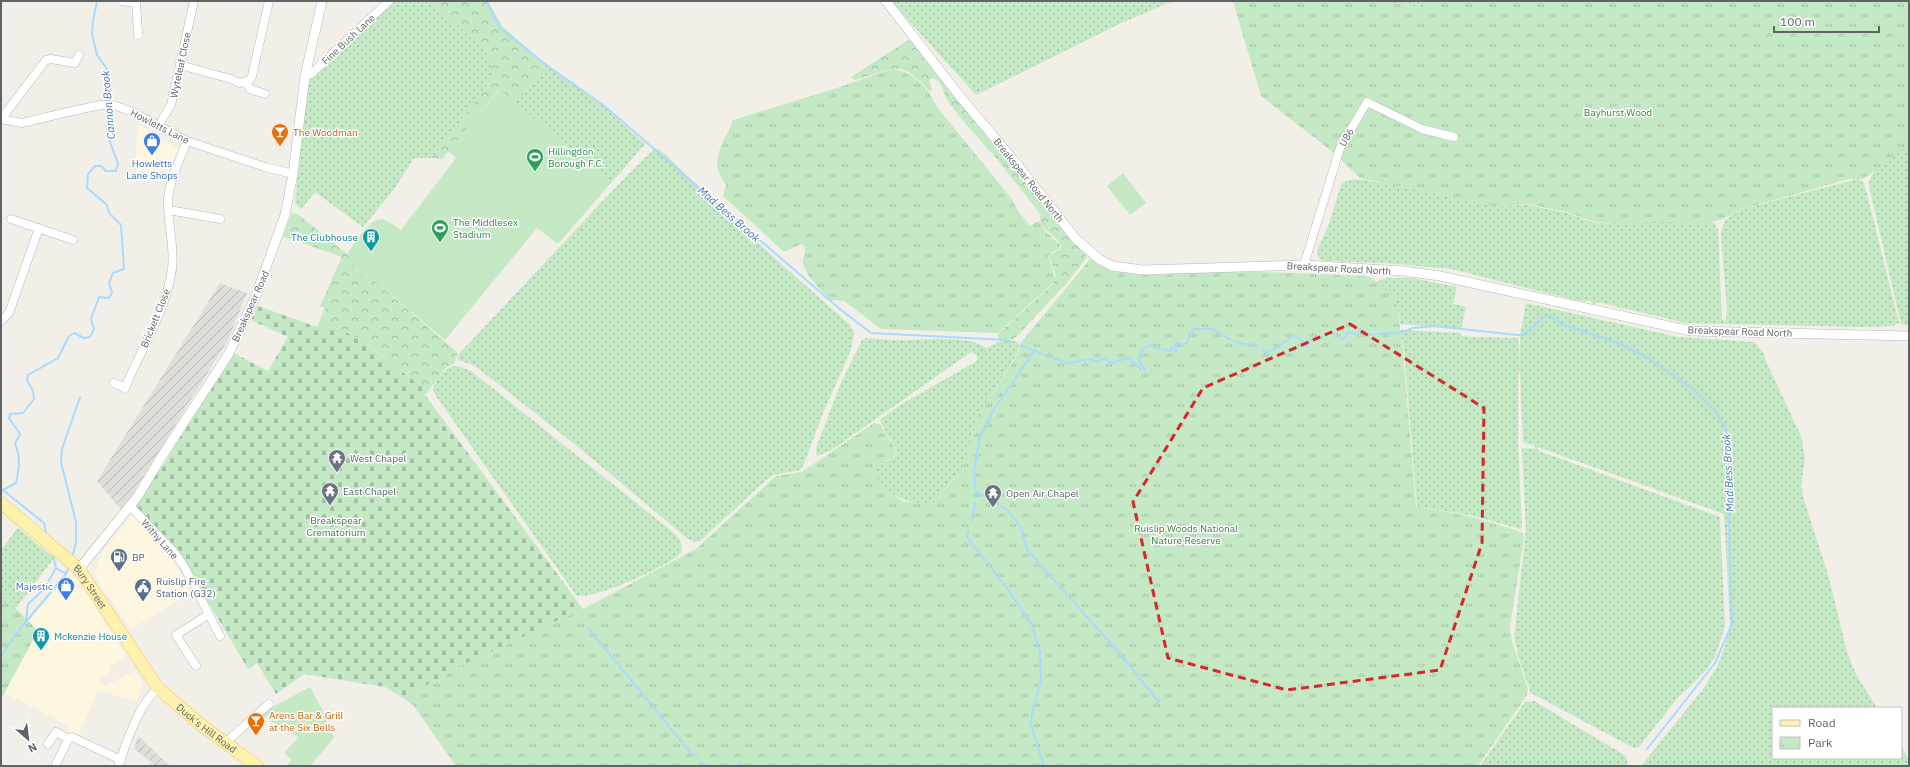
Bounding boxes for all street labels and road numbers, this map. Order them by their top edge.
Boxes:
street label: Fine Bush Lane [319,11,378,67]
street label: Wyteleaf Close [167,31,194,99]
street label: Howletts Lane [128,106,192,147]
street label: U86 [1336,126,1357,149]
street label: Breakspear Road North [991,136,1067,225]
street label: Breakspear Road North [1286,259,1392,278]
street label: Breakspear Road [229,269,272,344]
street label: Brickett Close [138,286,173,350]
street label: Breakspear Road North [1687,323,1792,340]
street label: Withy Lane [138,517,181,562]
street label: Bury Street [71,561,110,612]
street label: Duck's Hill Road [174,701,239,756]

